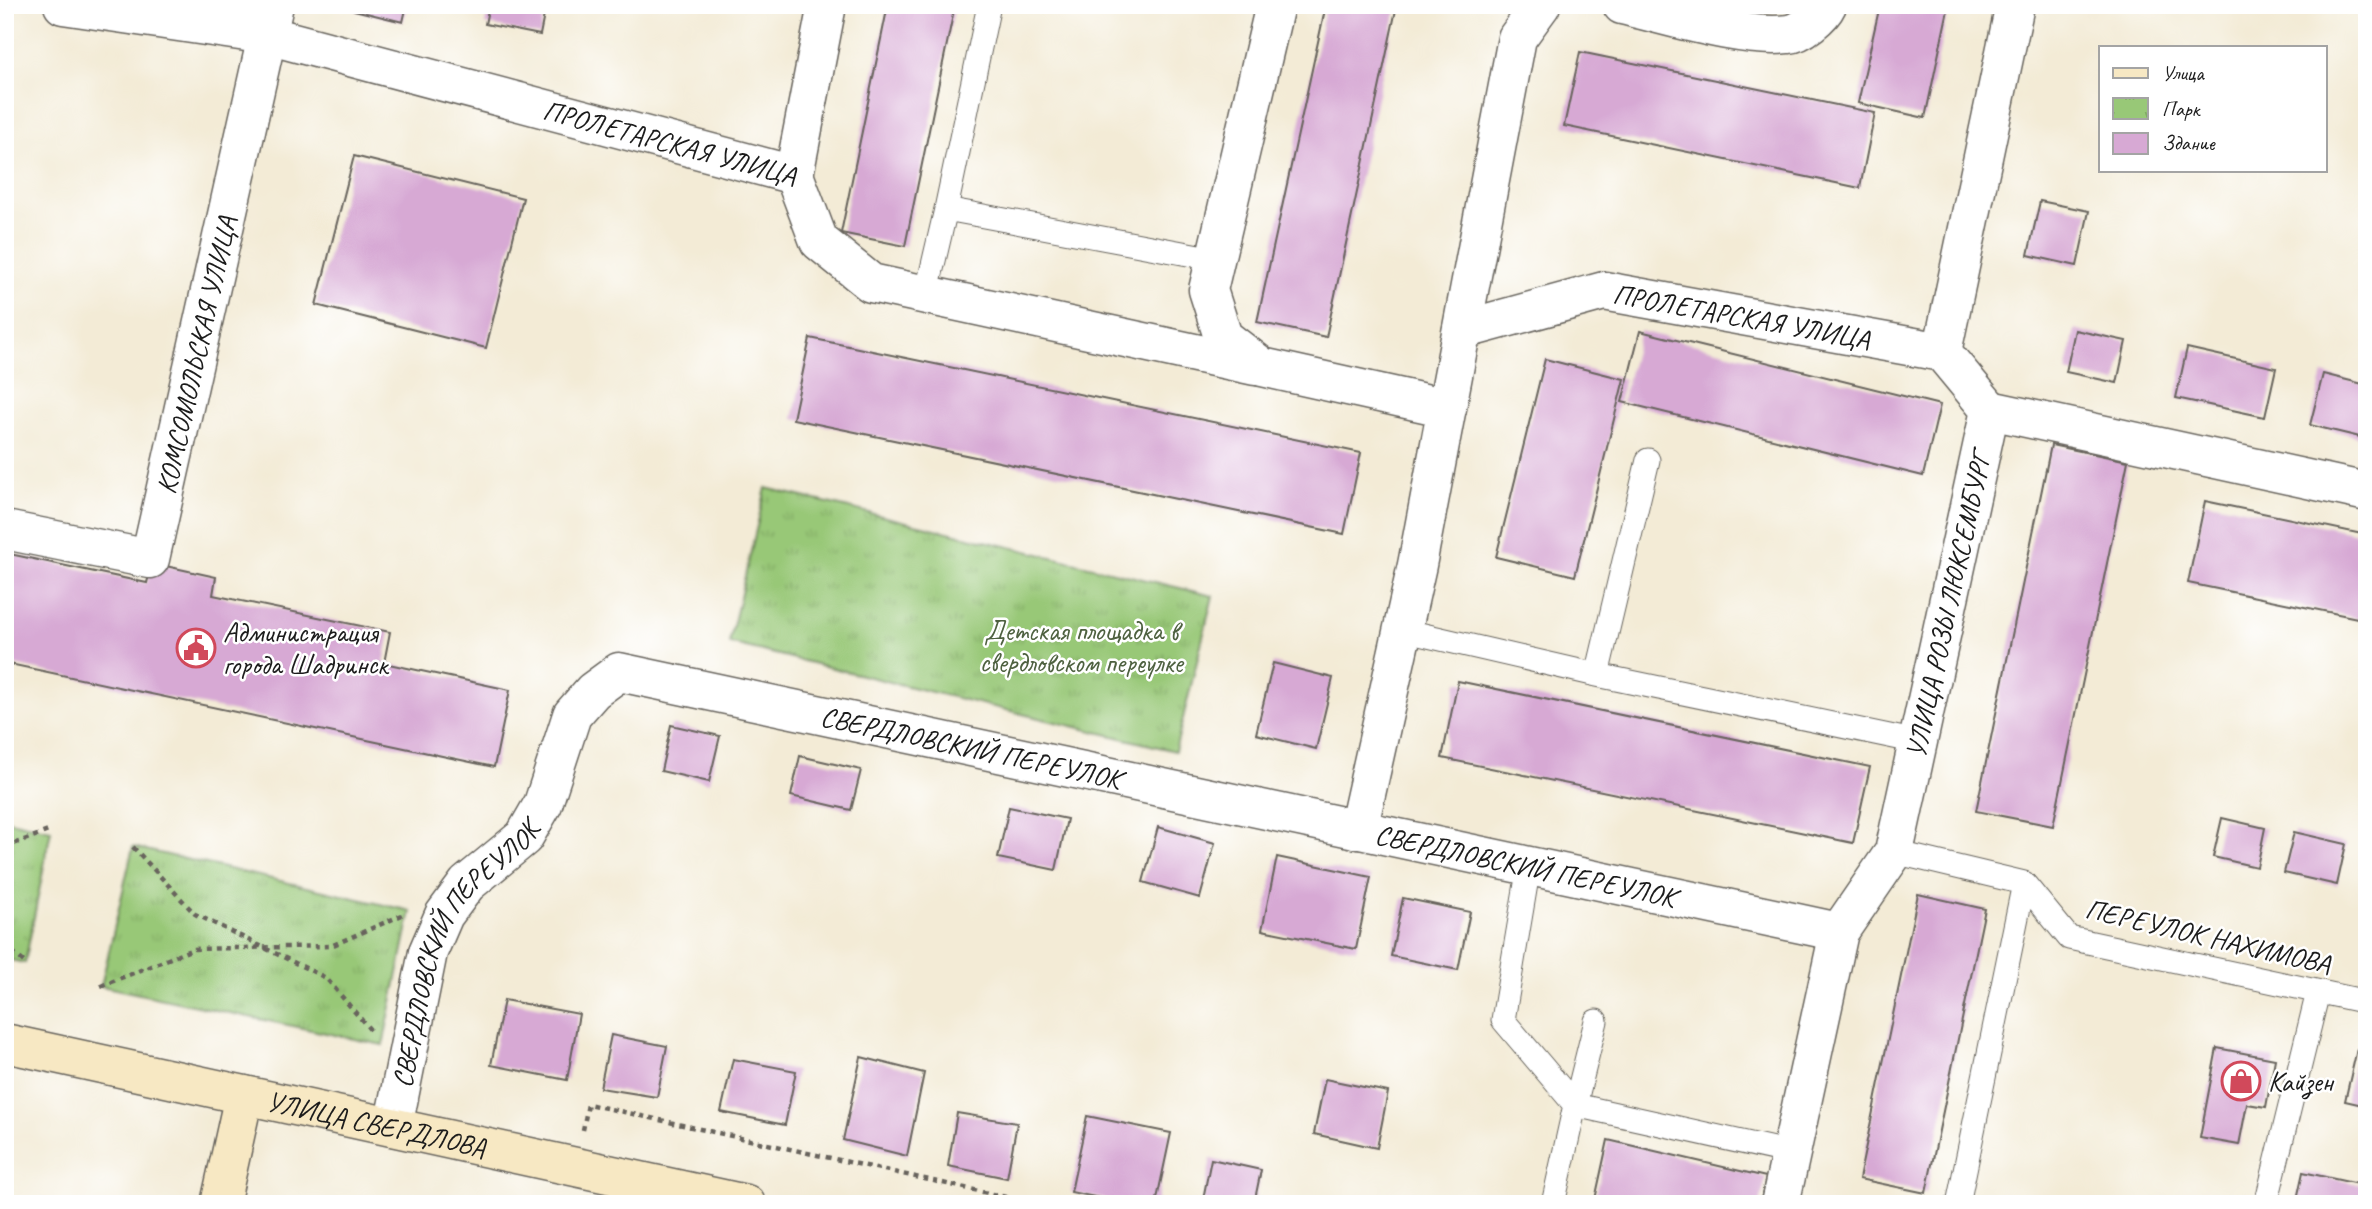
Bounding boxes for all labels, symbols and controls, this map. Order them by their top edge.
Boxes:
legend [2099,46,2326,172]
text: Улица [2162,60,2205,86]
street label: ПРОЛЕТАРСКАЯ УЛИЦА [540,92,801,193]
text: Парк [2162,96,2202,122]
text: Здание [2162,130,2216,156]
street label: КОМСОМОЛЬСКАЯ УЛИЦА [148,212,244,497]
street label: ПРОЛЕТАРСКАЯ УЛИЦА [1610,275,1874,356]
street label: УЛИЦА РОЗЫ ЛЮКСЕМБУРГ [1897,443,1999,761]
park label: Детская площадка в свердловском переулке [979,613,1184,680]
place label: Администрация города Шадринск [223,615,390,682]
public building icon: Администрация города Шадринск [175,627,217,669]
street label: СВЕРДЛОВСКИЙ ПЕРЕУЛОК [818,698,1130,797]
street label: СВЕРДЛОВСКИЙ ПЕРЕУЛОК [384,809,550,1090]
street label: СВЕРДЛОВСКИЙ ПЕРЕУЛОК [1372,816,1685,915]
street label: ПЕРЕУЛОК НАХИМОВА [2082,891,2335,981]
shop icon: Кайзен [2220,1060,2262,1102]
place label: Кайзен [2268,1064,2334,1100]
street label: УЛИЦА СВЕРДЛОВА [264,1083,490,1165]

